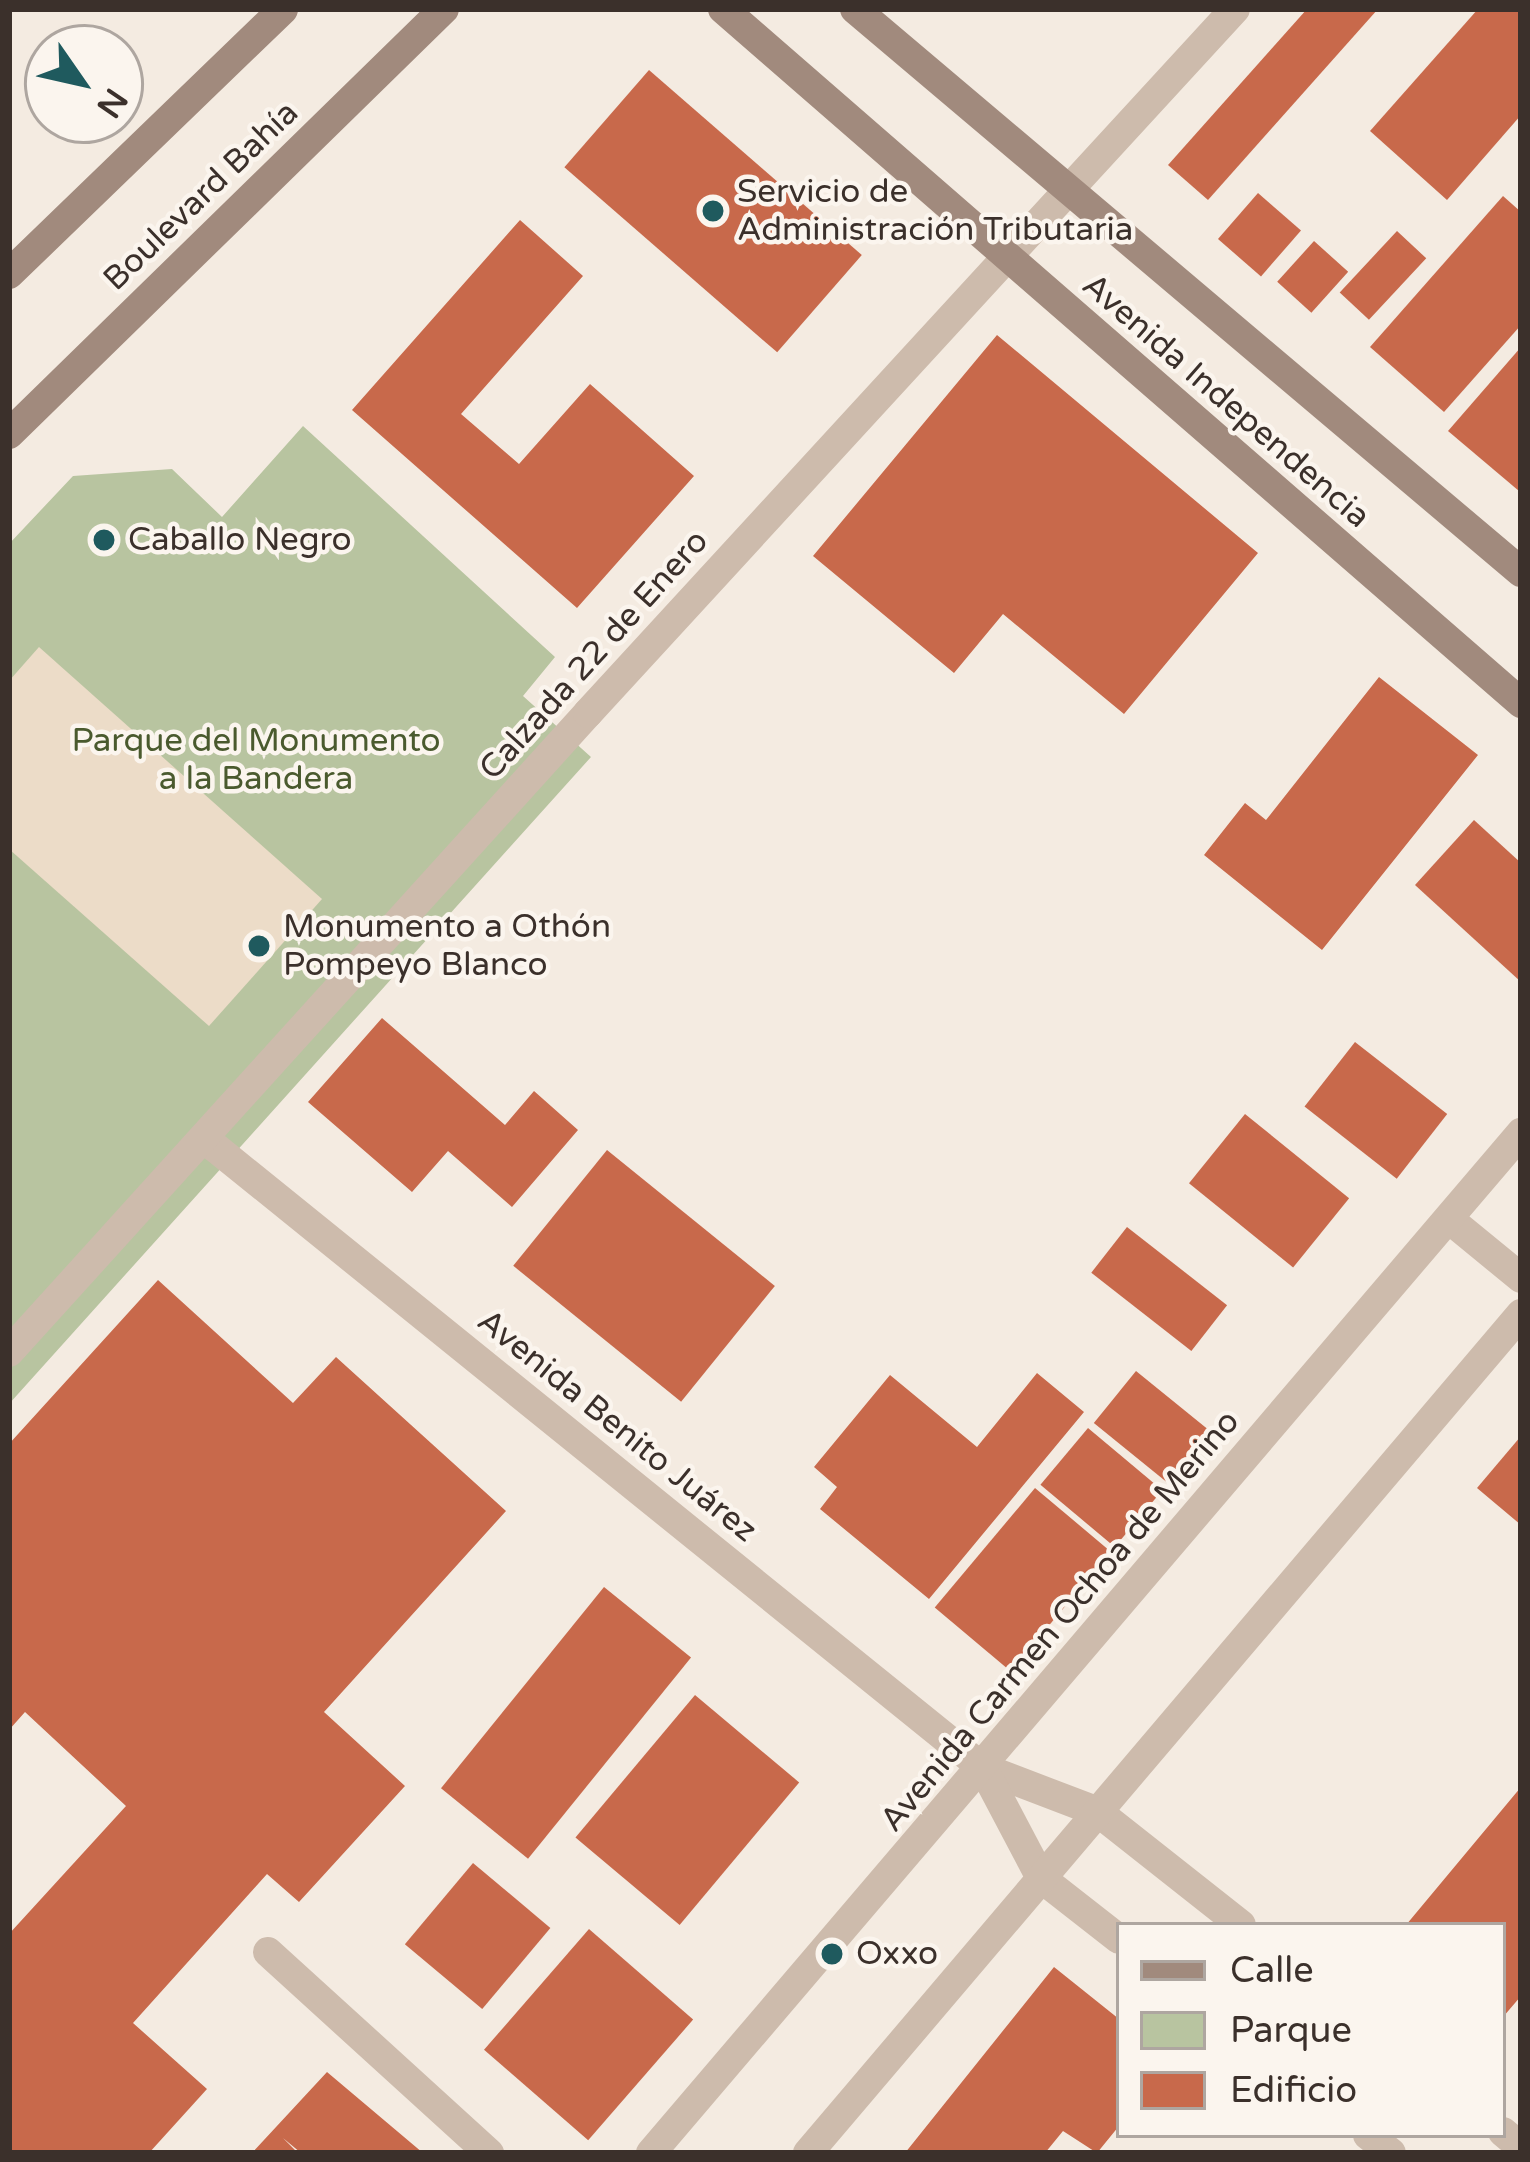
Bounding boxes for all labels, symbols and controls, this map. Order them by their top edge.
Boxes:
north arrow [24,24,144,144]
text: N [88,81,135,125]
street label: Boulevard Bahía [95,93,307,299]
place label: Servicio de Administración Tributaria [737,172,1133,250]
marker: Servicio de Administración Tributaria [700,198,726,224]
street label: Avenida Independencia [1074,265,1378,537]
place label: Caballo Negro [128,520,352,560]
street label: Calzada 22 de Enero [471,522,717,788]
marker: Caballo Negro [91,527,117,553]
park label: Parque del Monumento a la Bandera [71,721,441,799]
place label: Monumento a Othón Pompeyo Blanco [283,907,611,985]
marker: Monumento a Othón Pompeyo Blanco [246,933,272,959]
street label: Avenida Benito Juárez [469,1301,765,1551]
street label: Avenida Carmen Ochoa de Merino [872,1402,1248,1840]
legend [1116,1922,1506,2138]
place label: Oxxo [856,1934,938,1974]
marker: Oxxo [819,1941,845,1967]
text: Calle [1230,1949,1314,1992]
text: Parque [1230,2009,1352,2052]
text: Edificio [1230,2069,1357,2112]

